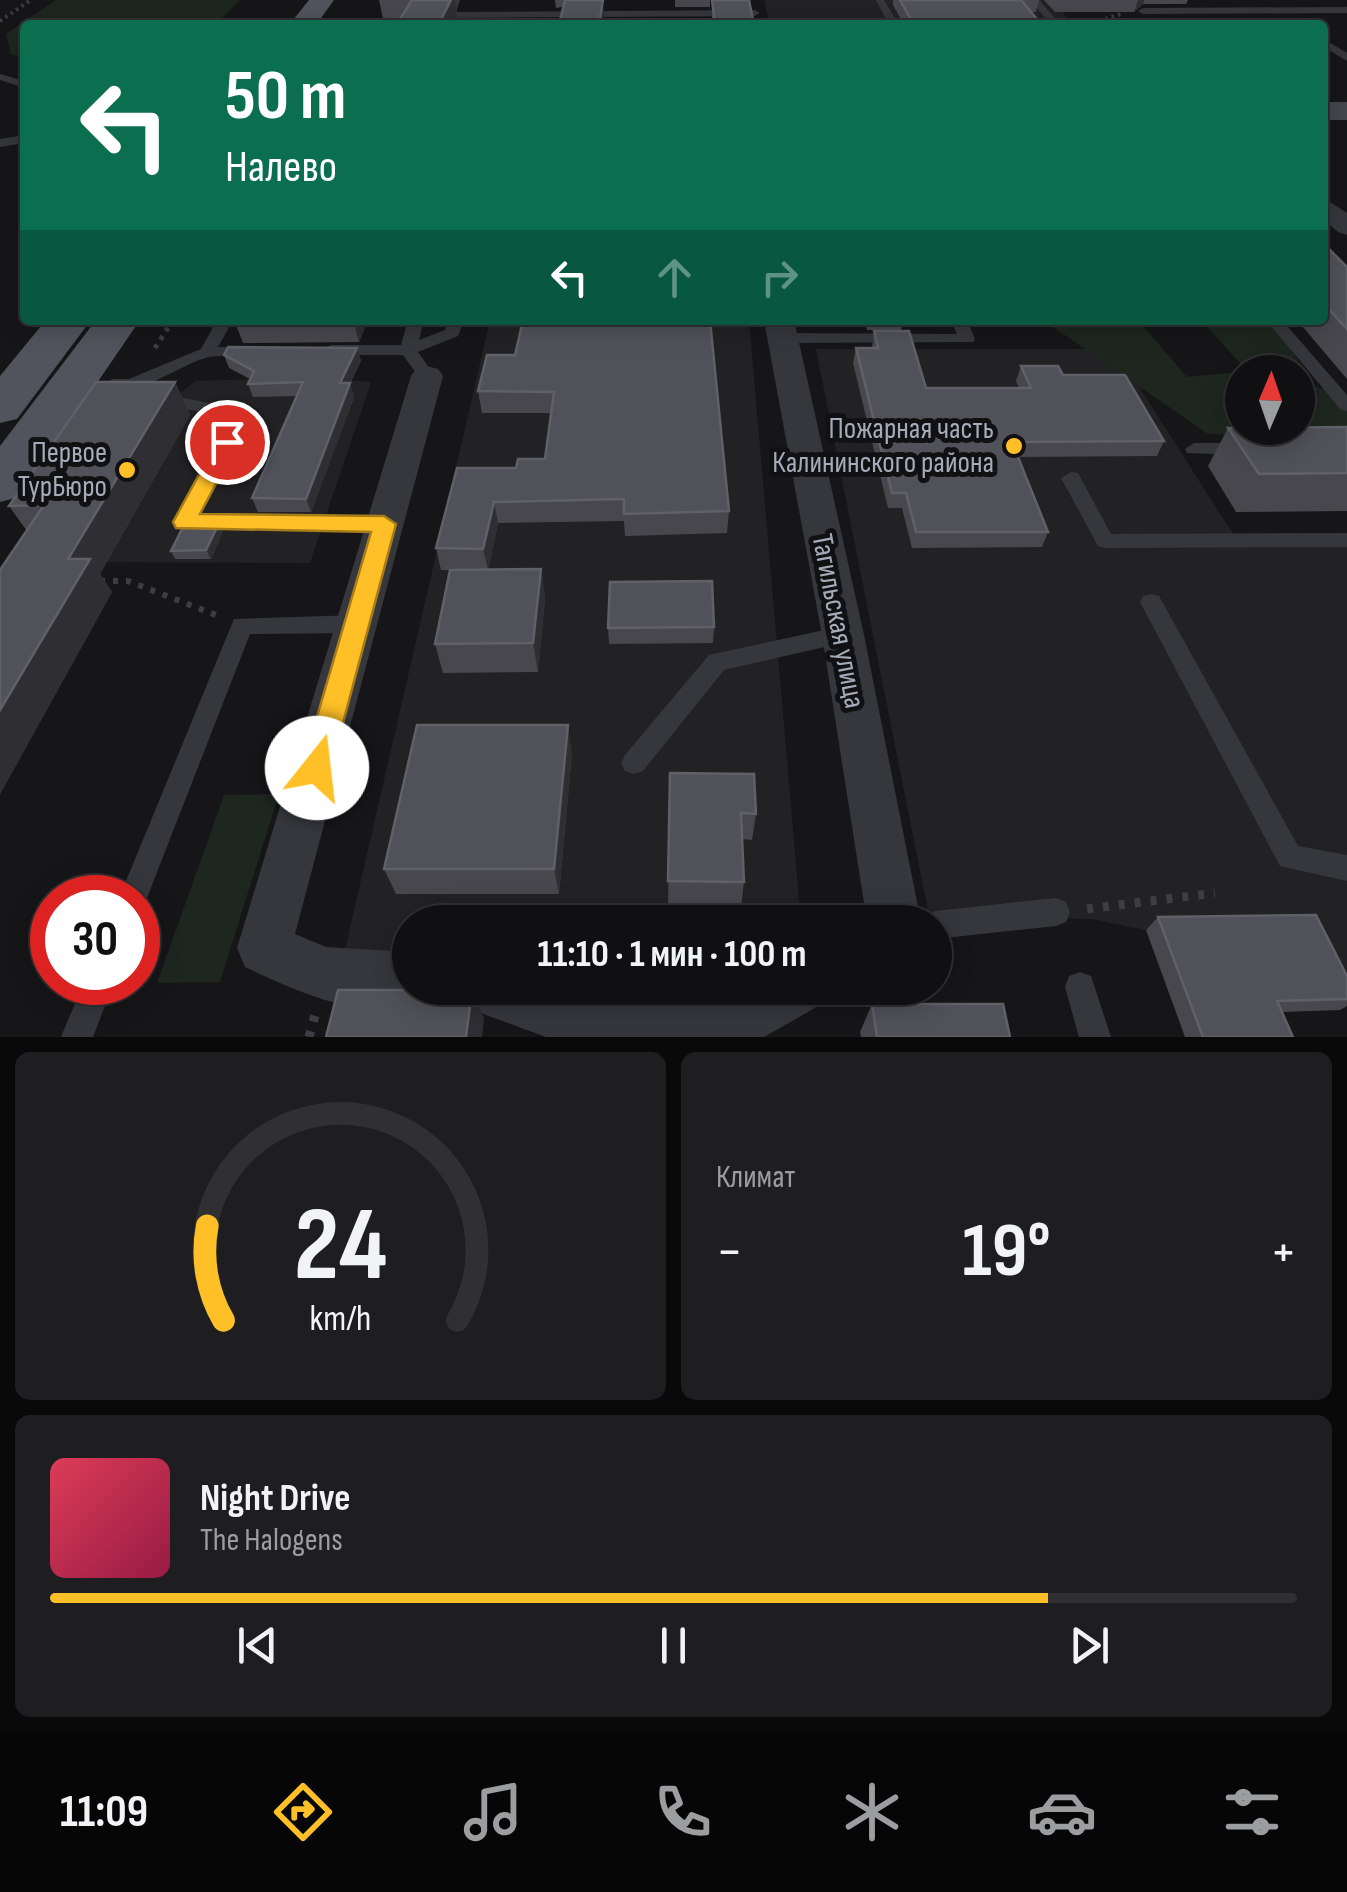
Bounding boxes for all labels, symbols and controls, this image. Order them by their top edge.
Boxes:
text: 50 m [225,55,346,139]
icon: left [60,60,190,190]
text: Налево [225,140,337,195]
icon: left [542,250,597,305]
icon: ahead [647,250,702,305]
icon: right [752,250,807,305]
north arrow [1225,355,1315,445]
map controls [1225,355,1315,445]
pin [185,400,270,485]
place label: Пожарная часть Калининского района [772,411,994,481]
icon: arrive [200,415,255,470]
place label: Первое ТурБюро [18,435,107,505]
marker: Пожарная часть Калининского района [1003,435,1025,457]
marker: Первое ТурБюро [116,459,138,481]
street label: Тагильская улица [803,531,873,711]
position arrow [265,716,369,820]
speed limit sign: 30 [30,875,160,1005]
text: 11:10 · 1 мин · 100 m [538,932,806,977]
text: Климат [716,1158,795,1197]
text: 24 [294,1184,387,1309]
text: 19° [962,1207,1051,1298]
text: − [716,1219,743,1286]
text: + [1270,1219,1297,1286]
text: km/h [310,1298,371,1341]
text: Night Drive [200,1476,351,1521]
text: The Halogens [200,1521,343,1560]
icon: previous [230,1618,285,1673]
icon: pause [646,1618,701,1673]
icon: next [1062,1618,1117,1673]
icon: directions [268,1777,338,1847]
icon: music [458,1777,528,1847]
icon: phone [648,1777,718,1847]
icon: climate [837,1777,907,1847]
icon: car [1027,1777,1097,1847]
icon: filters [1217,1777,1287,1847]
text: 11:09 [60,1785,148,1840]

